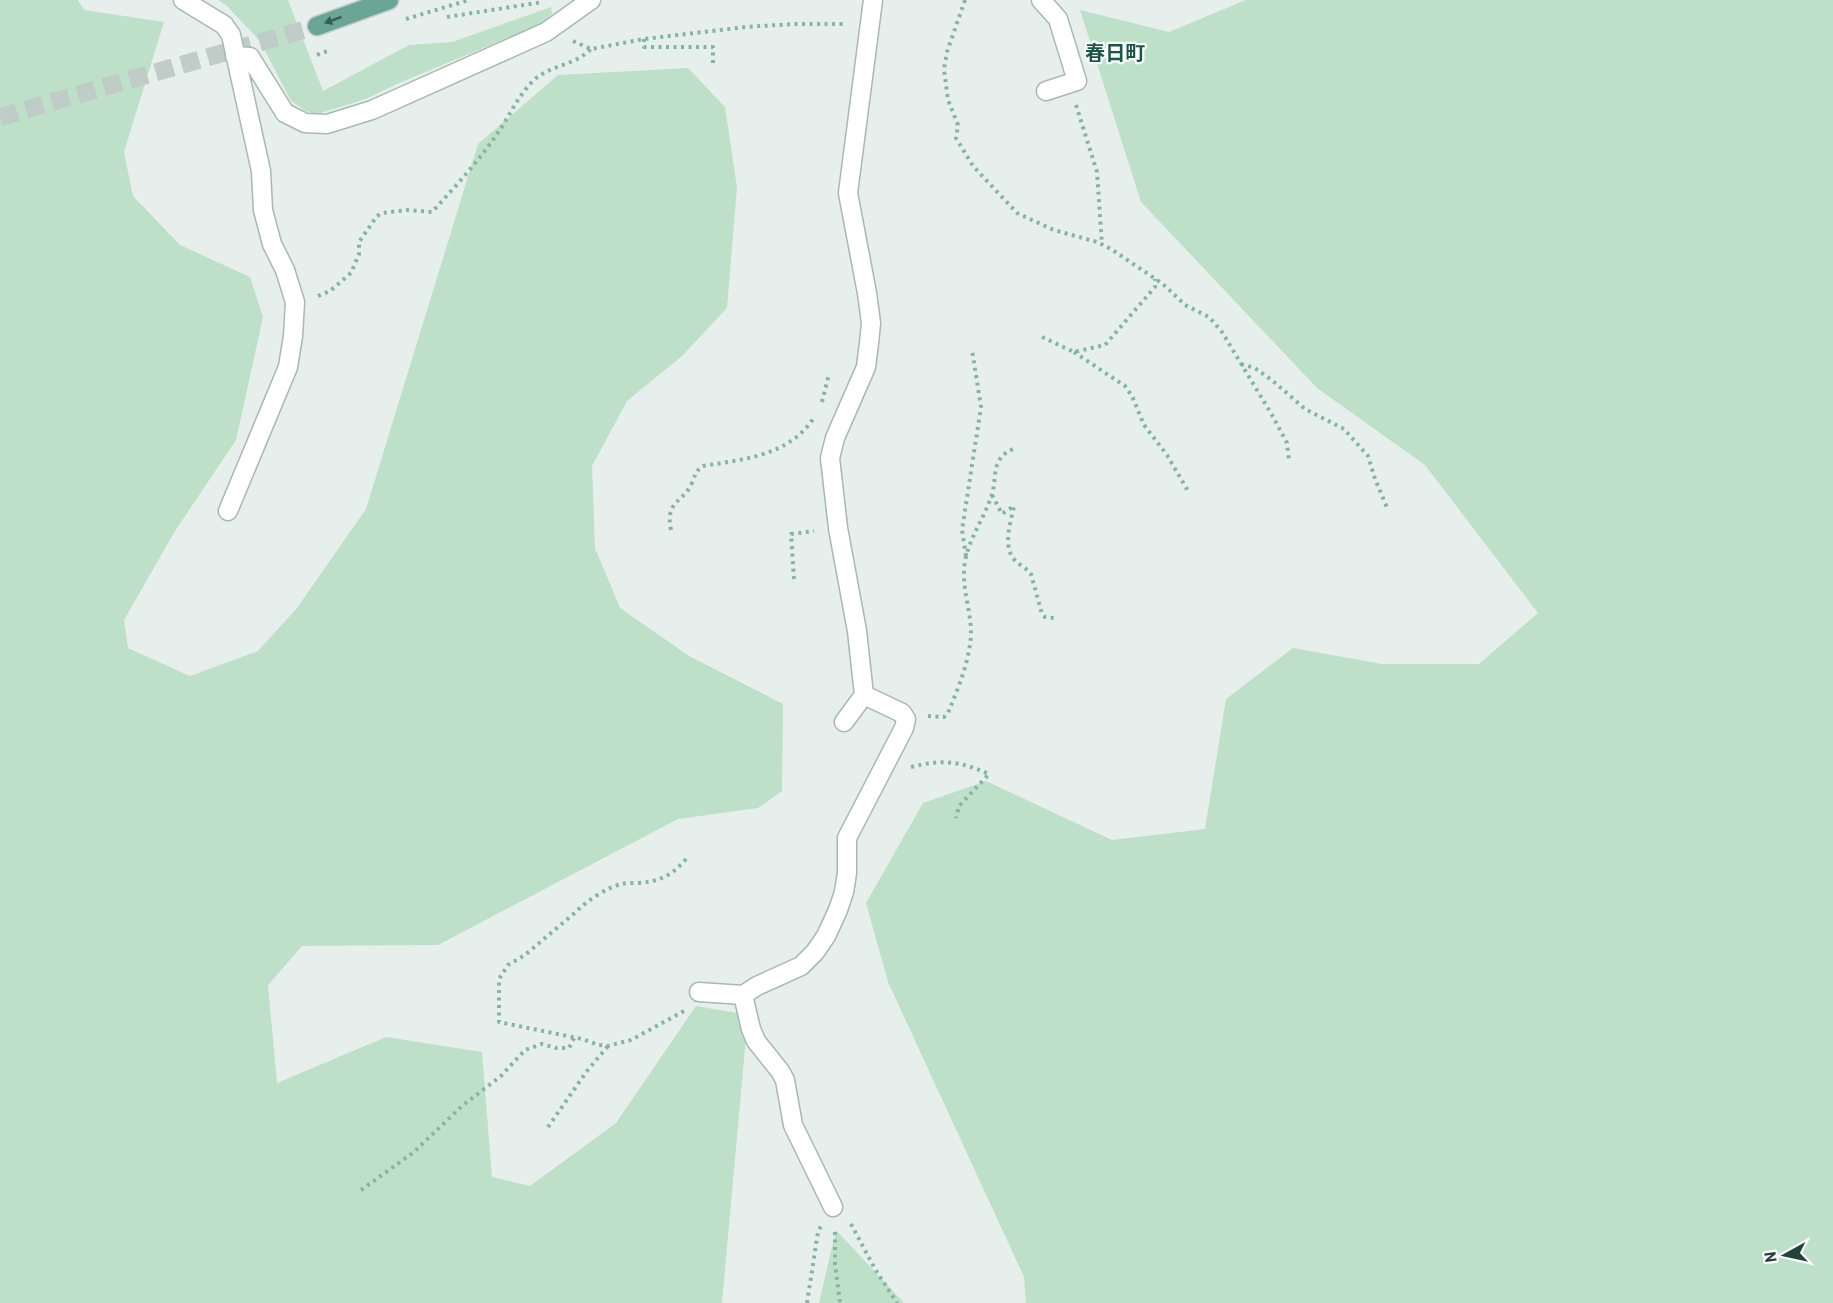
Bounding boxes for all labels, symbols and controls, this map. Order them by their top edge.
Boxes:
one-way arrow [324,16,342,26]
district label: 春日町 [1085,40,1145,64]
north arrow [1755,1225,1815,1285]
text: N [1760,1251,1780,1264]

